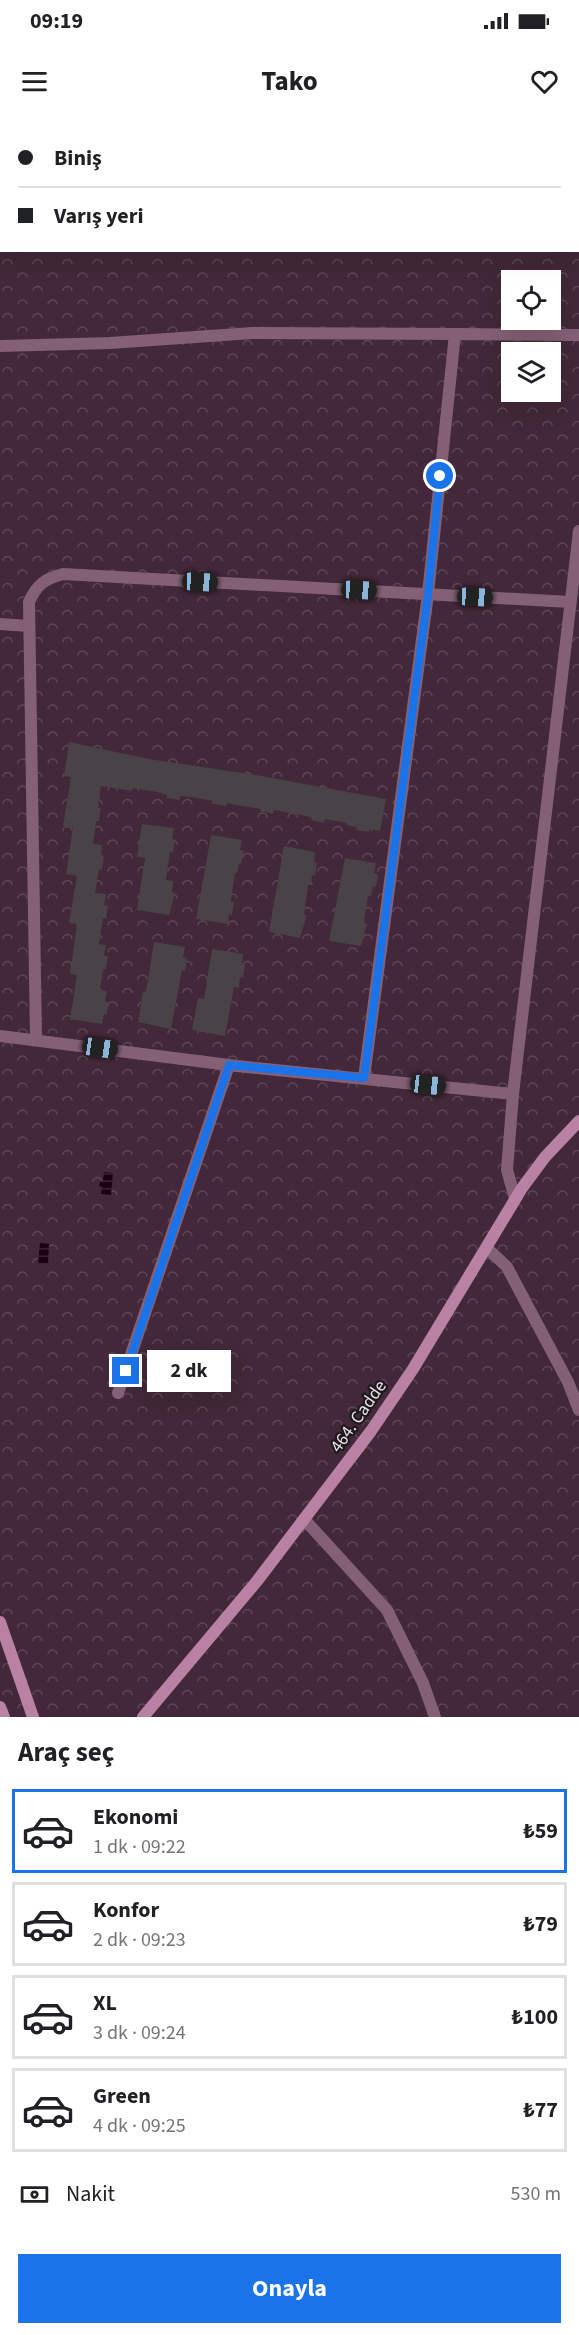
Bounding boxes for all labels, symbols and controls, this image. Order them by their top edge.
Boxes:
text: 09:19 [30,5,83,37]
text: Tako [261,62,318,101]
icon: menu [18,65,51,98]
icon: heart [528,65,561,98]
text: Biniş [54,142,102,174]
text: Varış yeri [54,200,144,232]
map controls [501,270,561,402]
button: locate [501,270,561,330]
button: layers [501,342,561,402]
route start [426,462,453,489]
car [182,572,218,592]
car [341,580,377,600]
car [457,587,493,607]
car [81,1037,119,1059]
car [409,1074,447,1096]
callout: 2 dk [147,1350,231,1392]
route end [112,1357,139,1384]
text: 2 dk [171,1357,207,1385]
street label: 464. Cadde [324,1375,393,1458]
text: Araç seç [18,1733,114,1772]
text: Ekonomi [93,1801,178,1833]
icon: car [21,1804,75,1858]
text: ₺59 [523,1815,558,1847]
text: 1 dk · 09:22 [93,1833,186,1861]
text: Konfor [93,1894,159,1926]
icon: car [21,1897,75,1951]
text: ₺79 [523,1908,558,1940]
text: 2 dk · 09:23 [93,1926,186,1954]
text: XL [93,1987,117,2019]
icon: car [21,1990,75,2044]
text: ₺100 [512,2001,558,2033]
text: 3 dk · 09:24 [93,2019,186,2047]
text: Green [93,2080,151,2112]
icon: car [21,2083,75,2137]
text: ₺77 [523,2094,558,2126]
text: 4 dk · 09:25 [93,2112,186,2140]
icon: cash [18,2178,51,2211]
text: Nakit [66,2178,115,2210]
text: 530 m [511,2180,561,2208]
button: Onayla [18,2254,561,2323]

